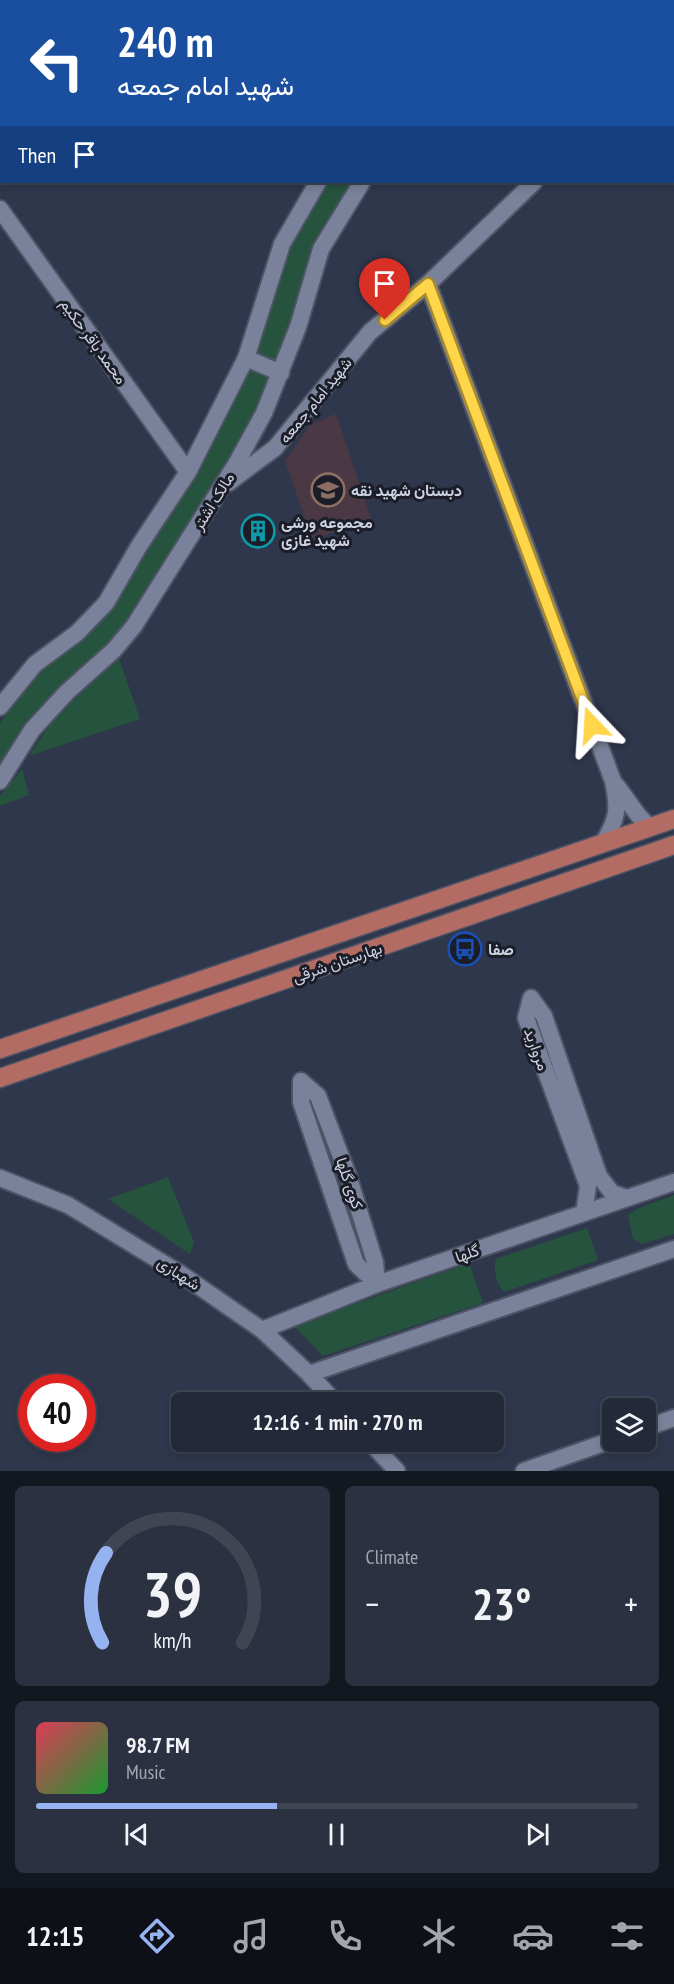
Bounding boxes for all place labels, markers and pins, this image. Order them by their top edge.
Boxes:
pin [359,258,410,320]
school or university icon: دبستان شهید نقه [310,472,346,508]
place label: دبستان شهید نقه [351,480,462,501]
place label: مجموعه ورشی شهید غازی [281,512,373,551]
building icon: مجموعه ورشی شهید غازی [240,513,276,549]
bus stop icon: صفا [447,931,483,967]
place label: صفا [488,939,514,959]

